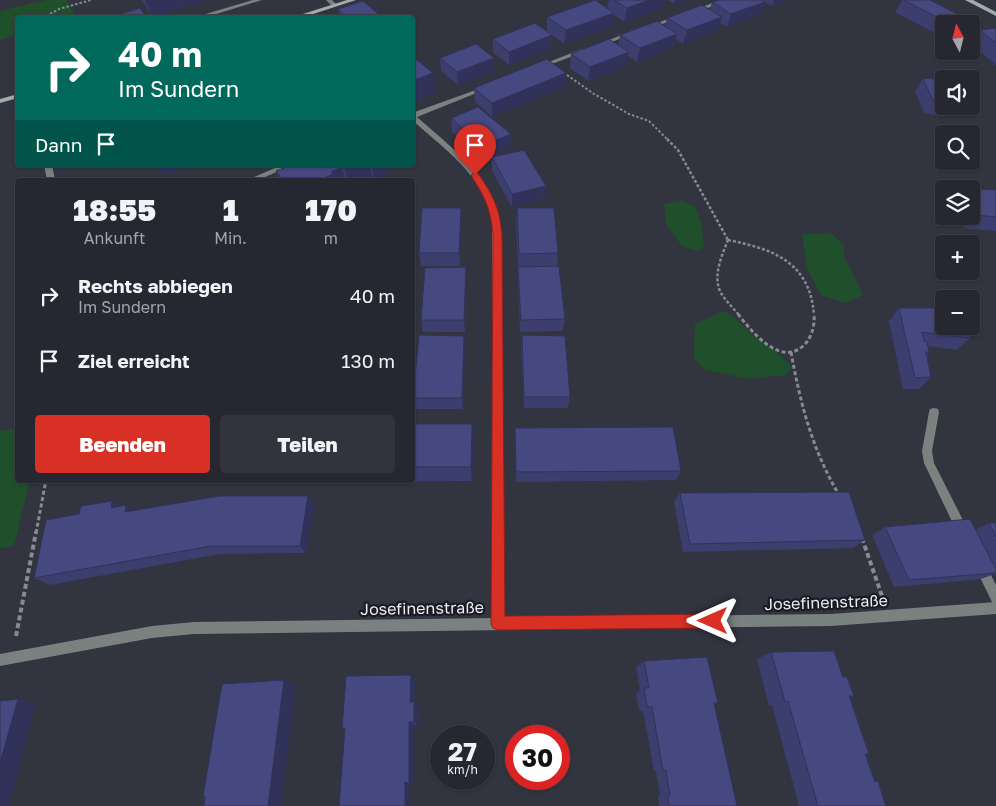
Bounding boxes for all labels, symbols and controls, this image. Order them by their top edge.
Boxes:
north arrow [935,15,980,60]
map controls [935,15,980,335]
text: 40 m [118,33,202,75]
icon: right [35,35,100,100]
button: sound [935,70,980,115]
text: Im Sundern [118,75,239,102]
pin [454,124,496,175]
button: search [935,125,980,170]
icon: arrive [92,130,120,158]
icon: arrive [461,131,489,159]
text: Dann [35,133,82,156]
button: layers [935,180,980,225]
text: 18:55 [73,192,156,228]
text: 1 [223,192,238,228]
text: 170 [305,192,357,228]
text: Ankunft [84,228,145,248]
text: Min. [214,228,247,248]
text: m [324,228,338,248]
button: + [935,235,980,280]
text: Rechts abbiegen [78,274,233,297]
icon: right [35,282,63,310]
text: 40 m [350,284,395,307]
button: − [935,290,980,335]
text: Im Sundern [78,297,166,317]
icon: arrive [35,347,63,375]
text: Ziel erreicht [78,349,190,372]
text: 130 m [341,349,395,372]
button: Beenden [35,415,210,473]
button: Teilen [220,415,395,473]
street label: Josefinenstraße [764,590,888,614]
position arrow [686,594,738,646]
street label: Josefinenstraße [360,597,484,619]
speed limit sign: 30 [505,725,570,790]
text: 27 [448,736,477,767]
text: km/h [447,762,478,777]

